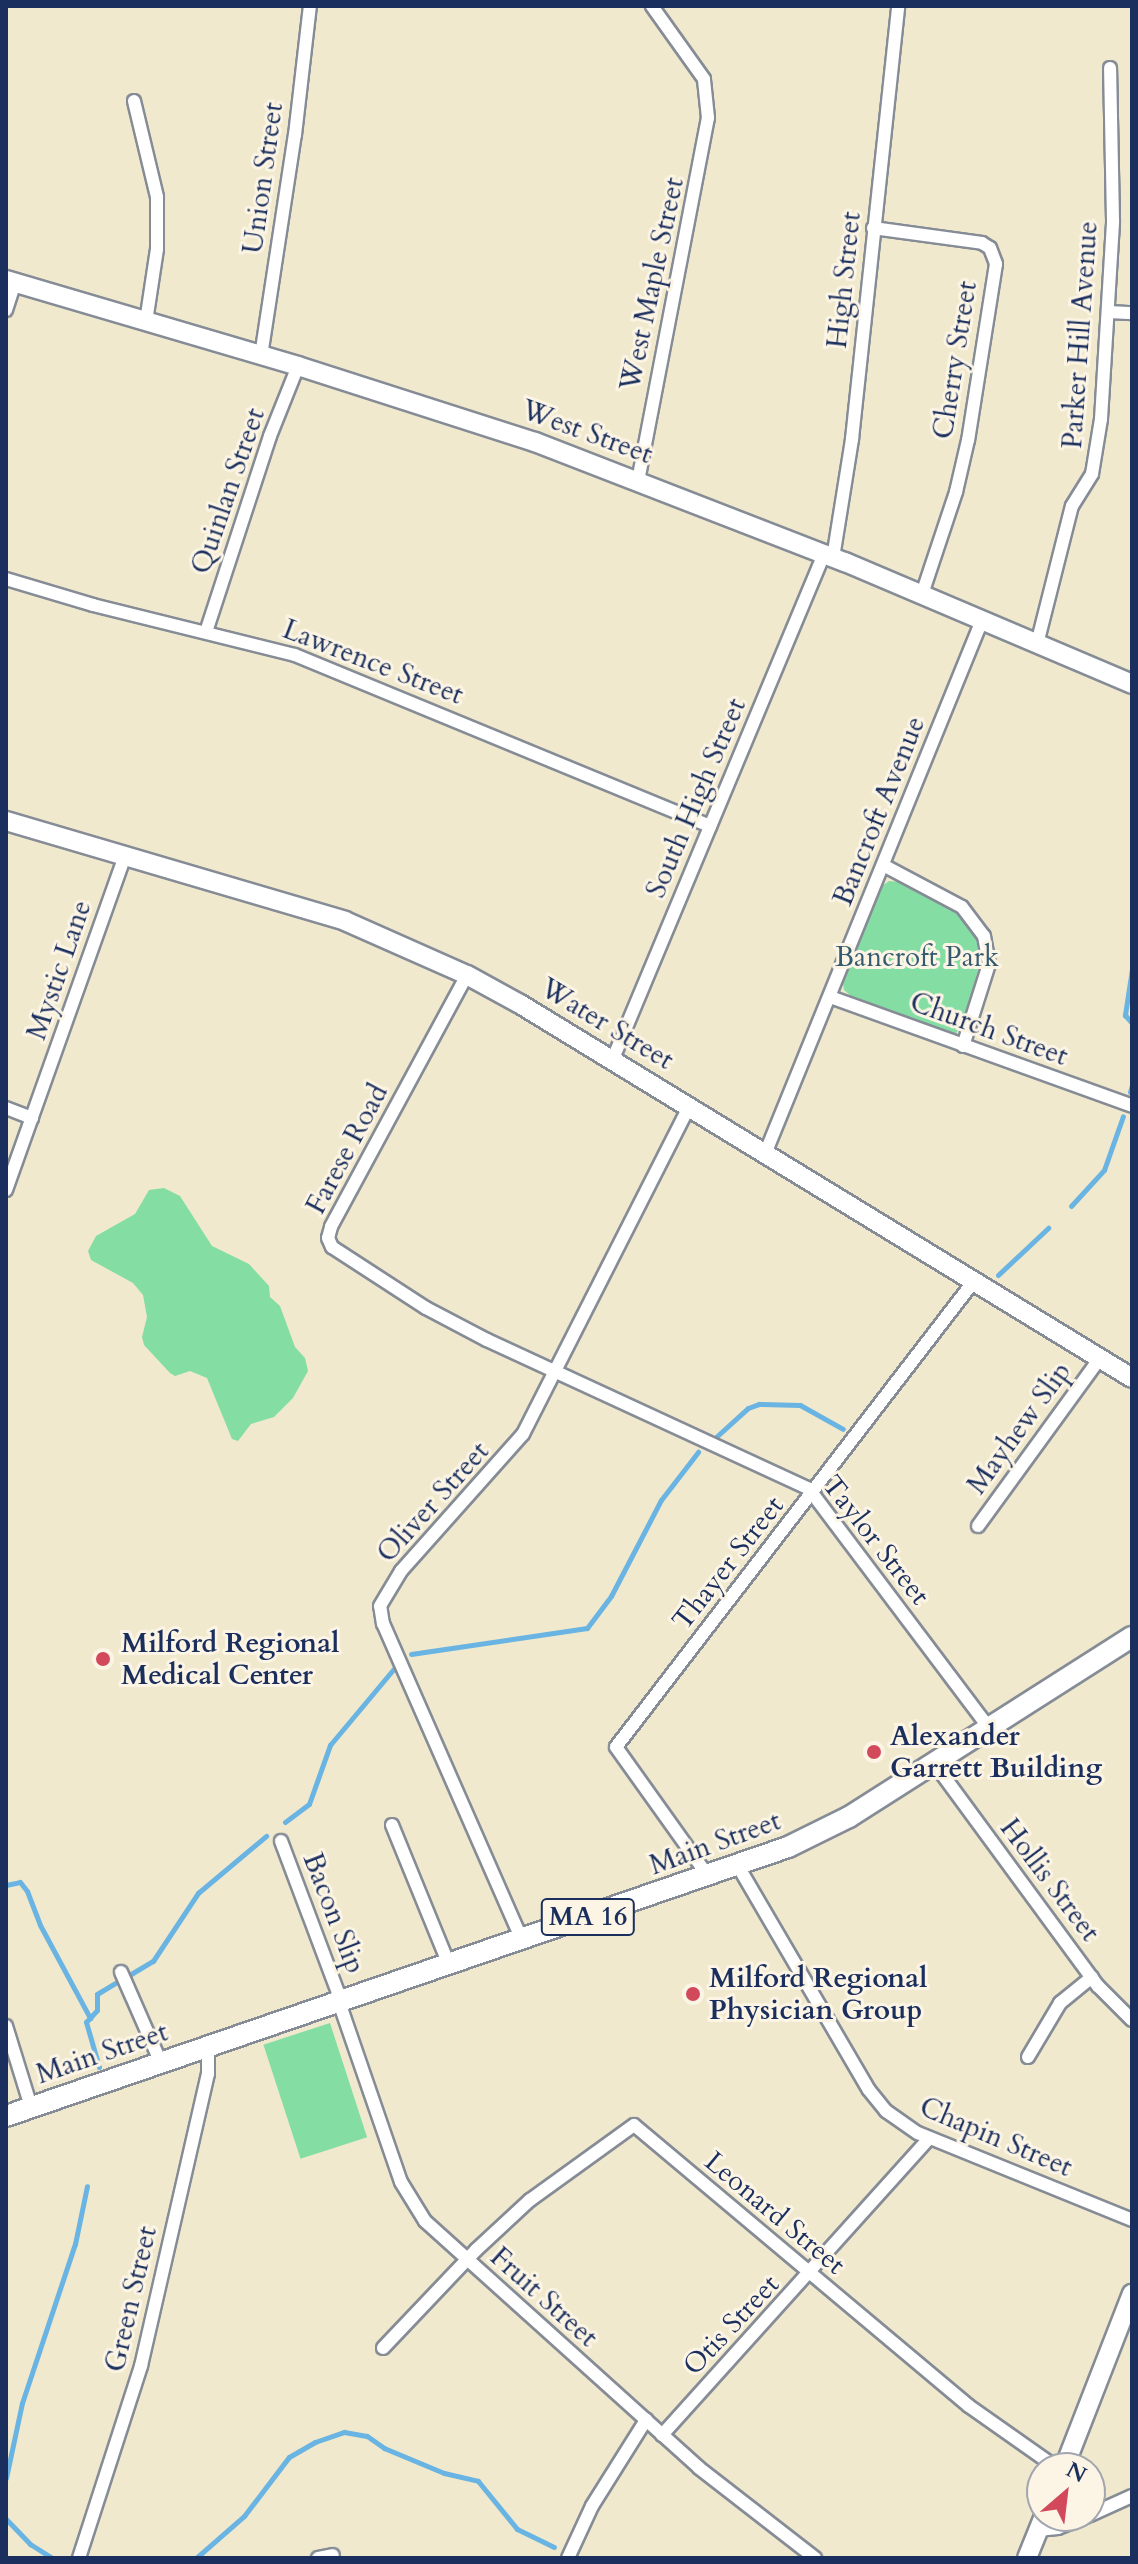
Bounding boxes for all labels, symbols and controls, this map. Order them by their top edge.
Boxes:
street label: Union Street [236,100,290,256]
street label: West Maple Street [613,174,691,394]
street label: High Street [820,210,868,350]
street label: Parker Hill Avenue [1055,220,1105,450]
street label: Cherry Street [926,279,984,441]
street label: West Street [517,393,657,471]
street label: Quinlan Street [184,404,272,578]
street label: Lawrence Street [278,612,468,712]
street label: South High Street [639,693,753,903]
street label: Bancroft Avenue [826,712,932,910]
street label: Mystic Lane [19,896,99,1044]
park label: Bancroft Park [835,940,999,974]
street label: Water Street [534,971,680,1077]
street label: Church Street [906,985,1072,1073]
street label: Farese Road [299,1078,395,1220]
street label: Mayhew Slip [960,1355,1078,1501]
street label: Oliver Street [370,1435,496,1569]
street label: Taylor Street [815,1469,937,1611]
street label: Thayer Street [665,1489,791,1637]
place label: Milford Regional Medical Center [121,1626,339,1692]
marker: Milford Regional Medical Center [92,1648,114,1670]
place label: Alexander Garrett Building [890,1719,1102,1785]
marker: Alexander Garrett Building [865,1743,883,1761]
street label: Main Street [645,1804,785,1882]
street label: Hollis Street [993,1812,1107,1948]
street label: Bacon Slip [296,1848,372,1978]
road number: MA 16 [540,1895,636,1939]
place label: Milford Regional Physician Group [709,1961,927,2027]
marker: Milford Regional Physician Group [684,1985,702,2003]
street label: Main Street [32,2015,172,2091]
street label: Chapin Street [915,2090,1077,2184]
street label: Leonard Street [698,2145,852,2281]
street label: Green Street [98,2223,164,2375]
street label: Fruit Street [483,2240,605,2354]
street label: Otis Street [676,2268,786,2382]
north arrow [1026,2452,1106,2532]
text: N [1061,2455,1092,2490]

